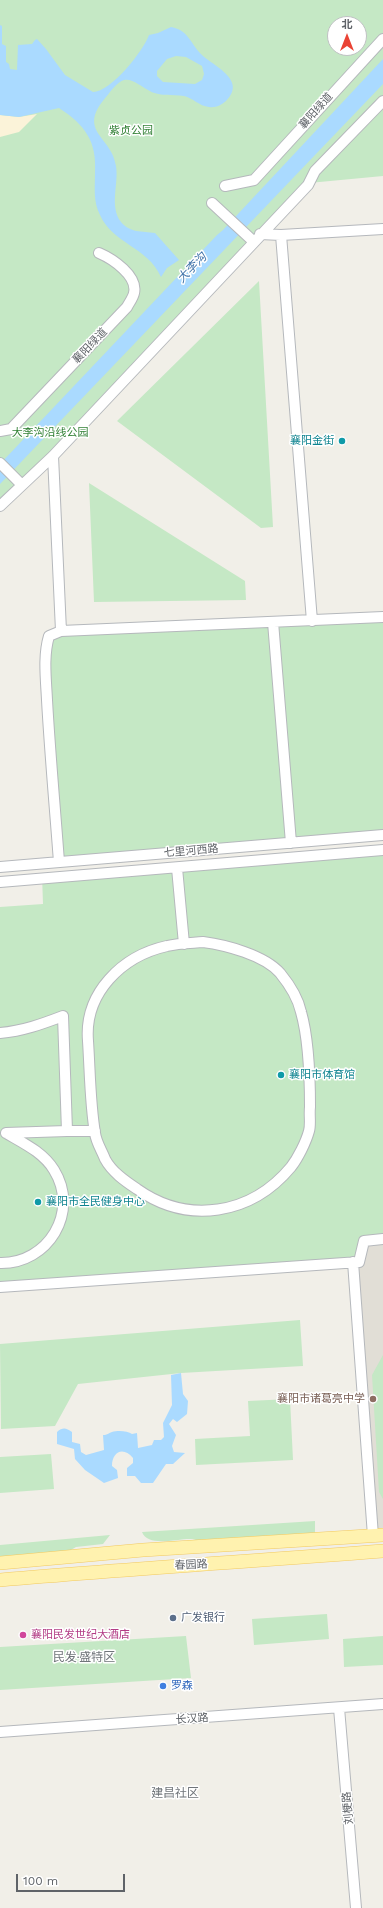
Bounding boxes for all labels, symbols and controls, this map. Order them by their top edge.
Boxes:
north arrow [327,16,367,56]
text: 北 [342,18,353,31]
street label: 襄阳绿道 [296,90,336,132]
park label: 紫贞公园 [109,124,153,138]
water label: 大李沟 [174,250,210,286]
street label: 襄阳绿道 [70,326,110,366]
park label: 大李沟沿线公园 [12,426,88,440]
place label: 襄阳金街 [290,434,334,448]
marker: 襄阳金街 [337,436,347,446]
street label: 七里河西路 [163,842,219,860]
place label: 襄阳市体育馆 [289,1068,355,1082]
marker: 襄阳市体育馆 [276,1070,286,1080]
place label: 襄阳市全民健身中心 [46,1195,145,1209]
marker: 襄阳市全民健身中心 [33,1197,43,1207]
place label: 襄阳市诸葛亮中学 [277,1392,365,1406]
marker: 襄阳市诸葛亮中学 [368,1394,378,1404]
street label: 春园路 [174,1558,208,1572]
place label: 广发银行 [181,1611,225,1625]
marker: 广发银行 [168,1613,178,1623]
place label: 襄阳民发世纪大酒店 [31,1628,130,1642]
marker: 襄阳民发世纪大酒店 [18,1630,28,1640]
district label: 民发·盛特区 [53,1650,115,1664]
place label: 罗森 [171,1679,193,1693]
marker: 罗森 [158,1681,168,1691]
street label: 长汉路 [175,1711,209,1727]
district label: 建昌社区 [151,1786,199,1800]
street label: 刘梗路 [340,1791,356,1825]
scale bar [18,1866,127,1892]
text: 100 m [23,1874,58,1888]

